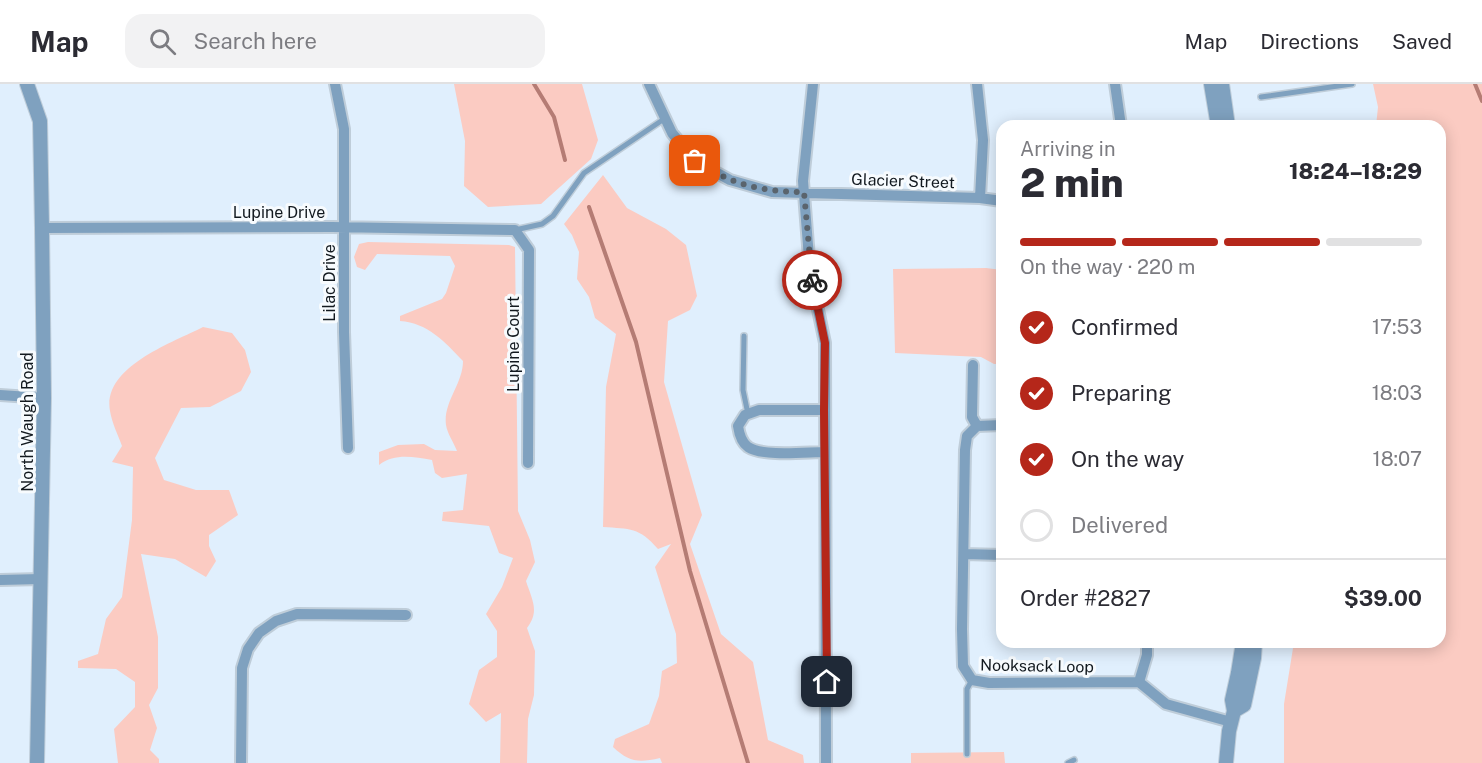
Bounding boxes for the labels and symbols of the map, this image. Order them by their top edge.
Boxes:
pin [669,135,720,186]
street label: Glacier Street [851,170,955,192]
street label: Lupine Drive [233,203,325,222]
street label: Lilac Drive [320,244,339,322]
courier [782,250,842,310]
street label: Lupine Court [504,296,523,392]
street label: North Waugh Road [18,352,37,492]
pin [801,656,852,707]
street label: Nooksack Loop [980,656,1094,676]

